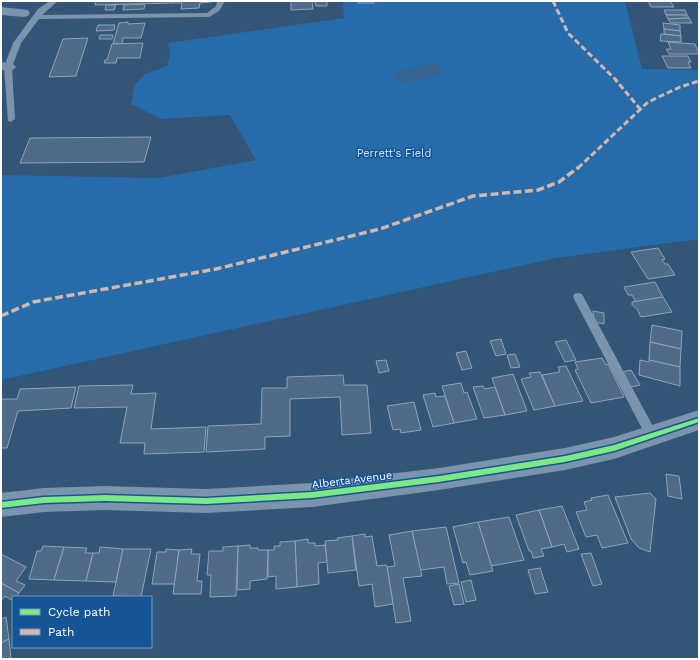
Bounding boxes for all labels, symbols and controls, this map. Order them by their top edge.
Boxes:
park label: Perrett's Field [357,147,431,160]
street label: Alberta Avenue [311,469,393,491]
legend [12,596,152,648]
text: Cycle path [48,605,110,619]
text: Path [48,625,74,639]

